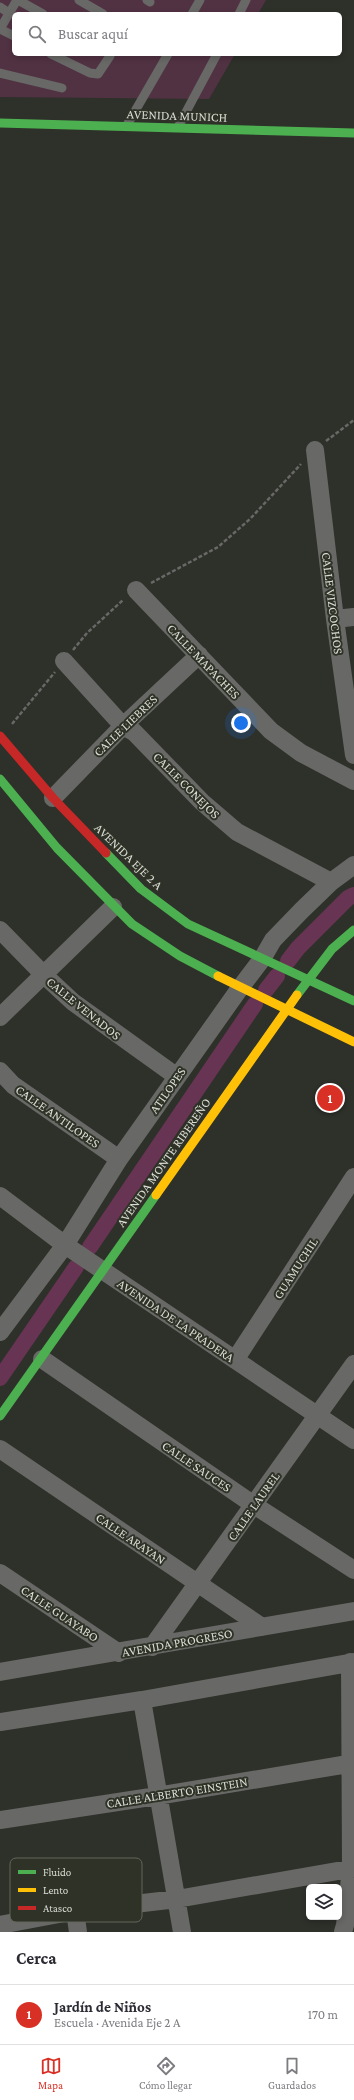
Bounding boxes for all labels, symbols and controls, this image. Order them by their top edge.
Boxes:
search box [12,12,342,56]
icon: search [26,23,48,45]
text: Buscar aquí [58,26,128,42]
street label: AVENIDA MUNICH [127,106,227,125]
street label: CALLE VIZCOCHOS [319,551,346,655]
street label: CALLE MAPACHES [164,621,243,702]
street label: CALLE LIEBRES [91,691,160,759]
your location [231,713,251,733]
street label: CALLE CONEJOS [150,749,223,822]
street label: AVENIDA EJE 2 A [91,820,166,893]
street label: CALLE VENADOS [44,974,124,1043]
street label: ATILOPES [146,1064,189,1116]
street label: CALLE ANTILOPES [13,1082,103,1151]
pin: 1 [317,1083,343,1113]
street label: AVENIDA MONTE RIBEREÑO [113,1095,214,1230]
street label: GUAMUCHIL [270,1235,321,1302]
street label: AVENIDA DE LA PRADERA [114,1276,237,1365]
street label: CALLE SAUCES [159,1438,234,1495]
street label: CALLE LAUREL [224,1469,283,1543]
street label: CALLE ARAYAN [93,1510,168,1567]
street label: CALLE GUAYABO [18,1582,102,1645]
street label: AVENIDA PROGRESO [121,1625,234,1660]
street label: CALLE ALBERTO EINSTEIN [105,1774,249,1811]
legend [10,1858,142,1922]
text: Fluido [43,1866,72,1878]
text: Lento [43,1884,69,1896]
map controls [306,1884,342,1920]
button: layers [306,1884,342,1920]
text: Atasco [43,1902,73,1914]
text: Cerca [16,1949,56,1968]
text: Jardín de Niños [54,1999,151,2015]
text: 1 [27,2007,31,2022]
text: 170 m [308,2007,338,2022]
text: Escuela · Avenida Eje 2 A [54,2015,180,2030]
tab: Mapa [38,2055,63,2091]
tab: Cómo llegar [139,2055,192,2091]
tab: Guardados [268,2055,316,2091]

